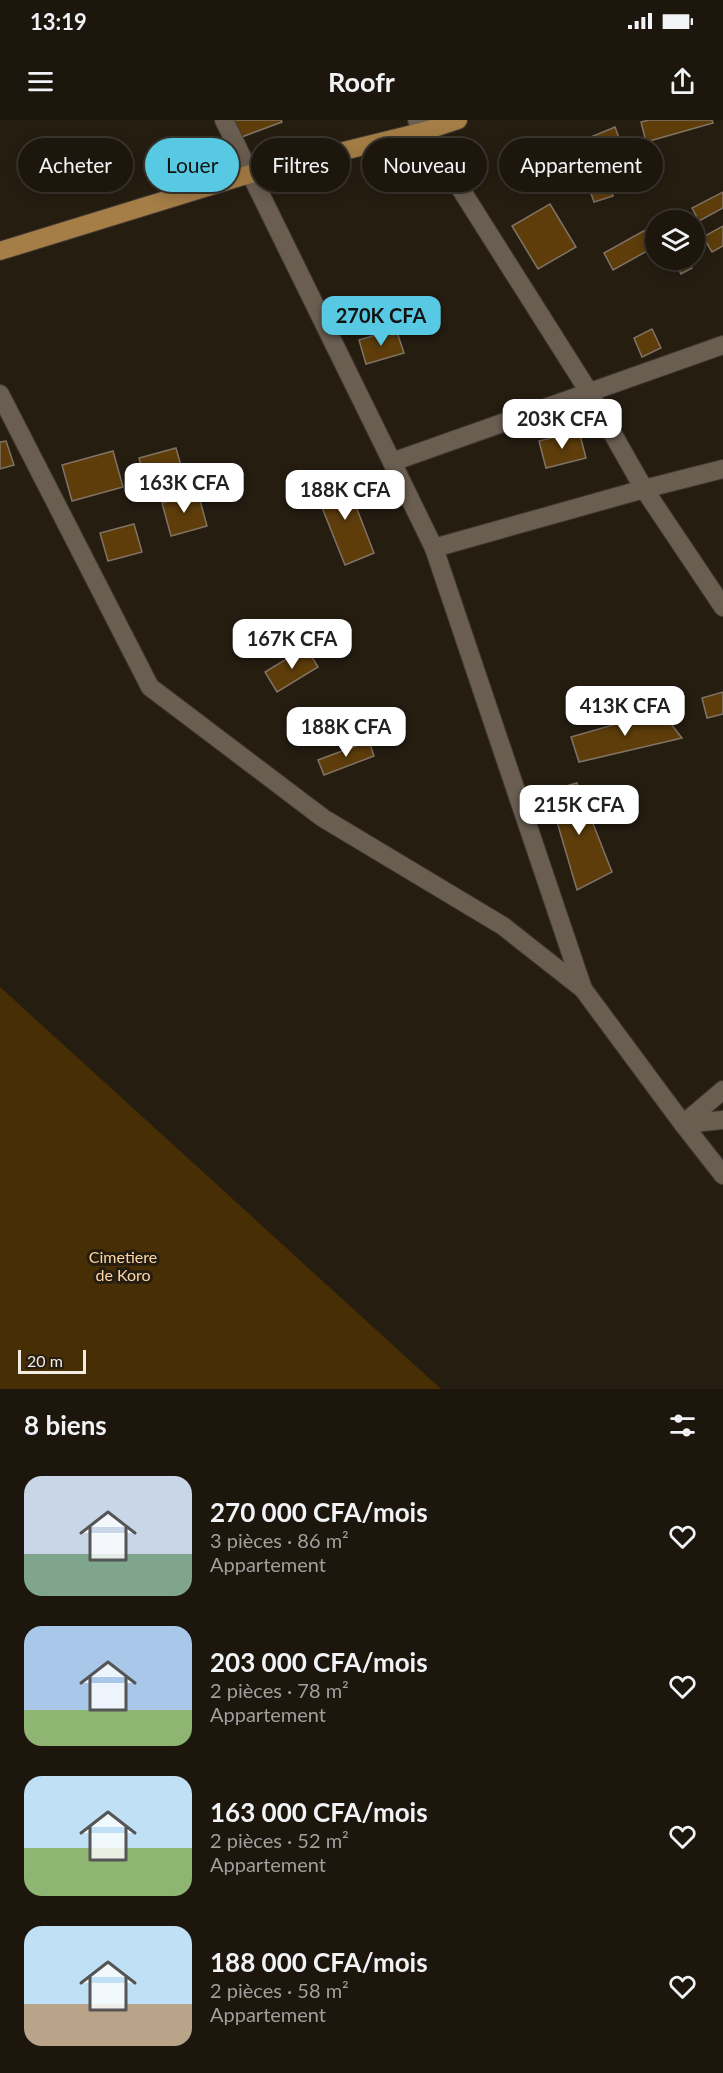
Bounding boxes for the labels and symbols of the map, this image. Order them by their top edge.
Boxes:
pin: 270K CFA [319,296,443,347]
pin: 203K CFA [500,399,624,450]
pin: 163K CFA [122,463,246,514]
pin: 188K CFA [283,470,407,521]
pin: 167K CFA [230,619,354,670]
pin: 413K CFA [563,686,687,737]
pin: 188K CFA [284,707,408,758]
pin: 215K CFA [517,785,641,836]
park label: Cimetiere de Koro [89,1247,157,1284]
scale bar [18,1347,86,1374]

